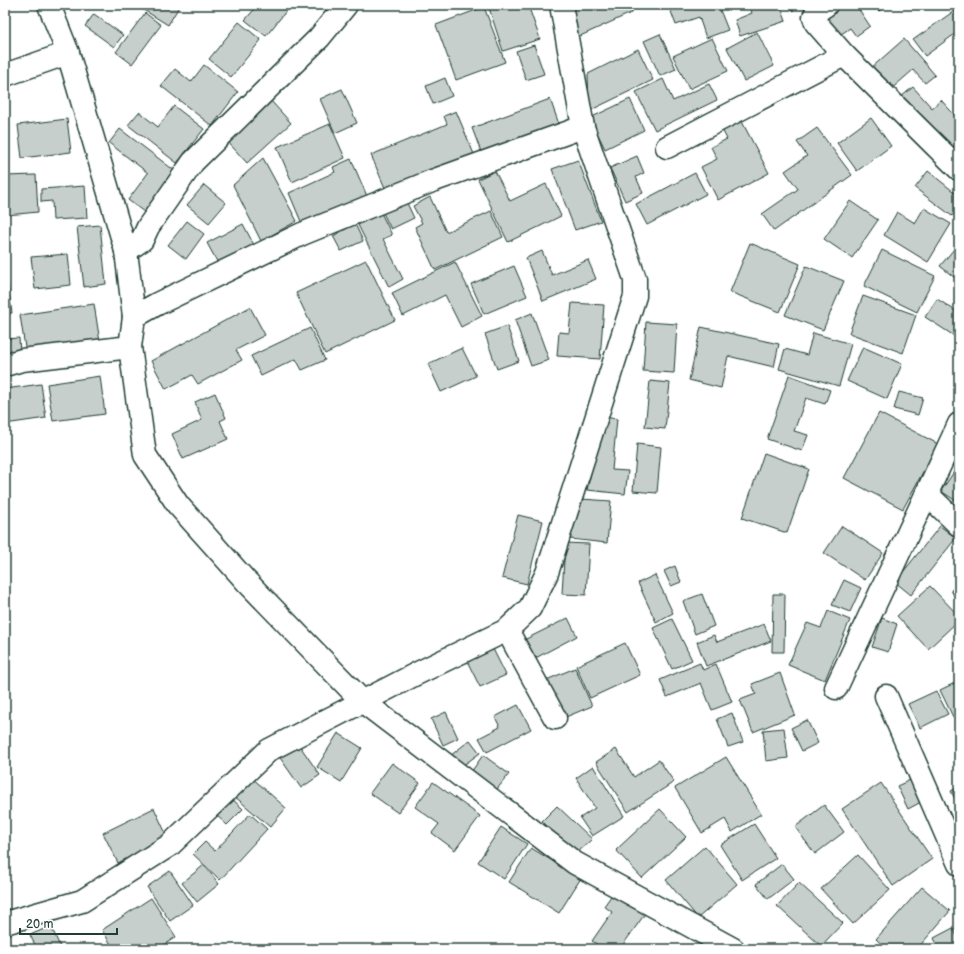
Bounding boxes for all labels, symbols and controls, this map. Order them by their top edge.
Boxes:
scale bar [20,910,117,936]
text: 20 m [26,917,53,932]

